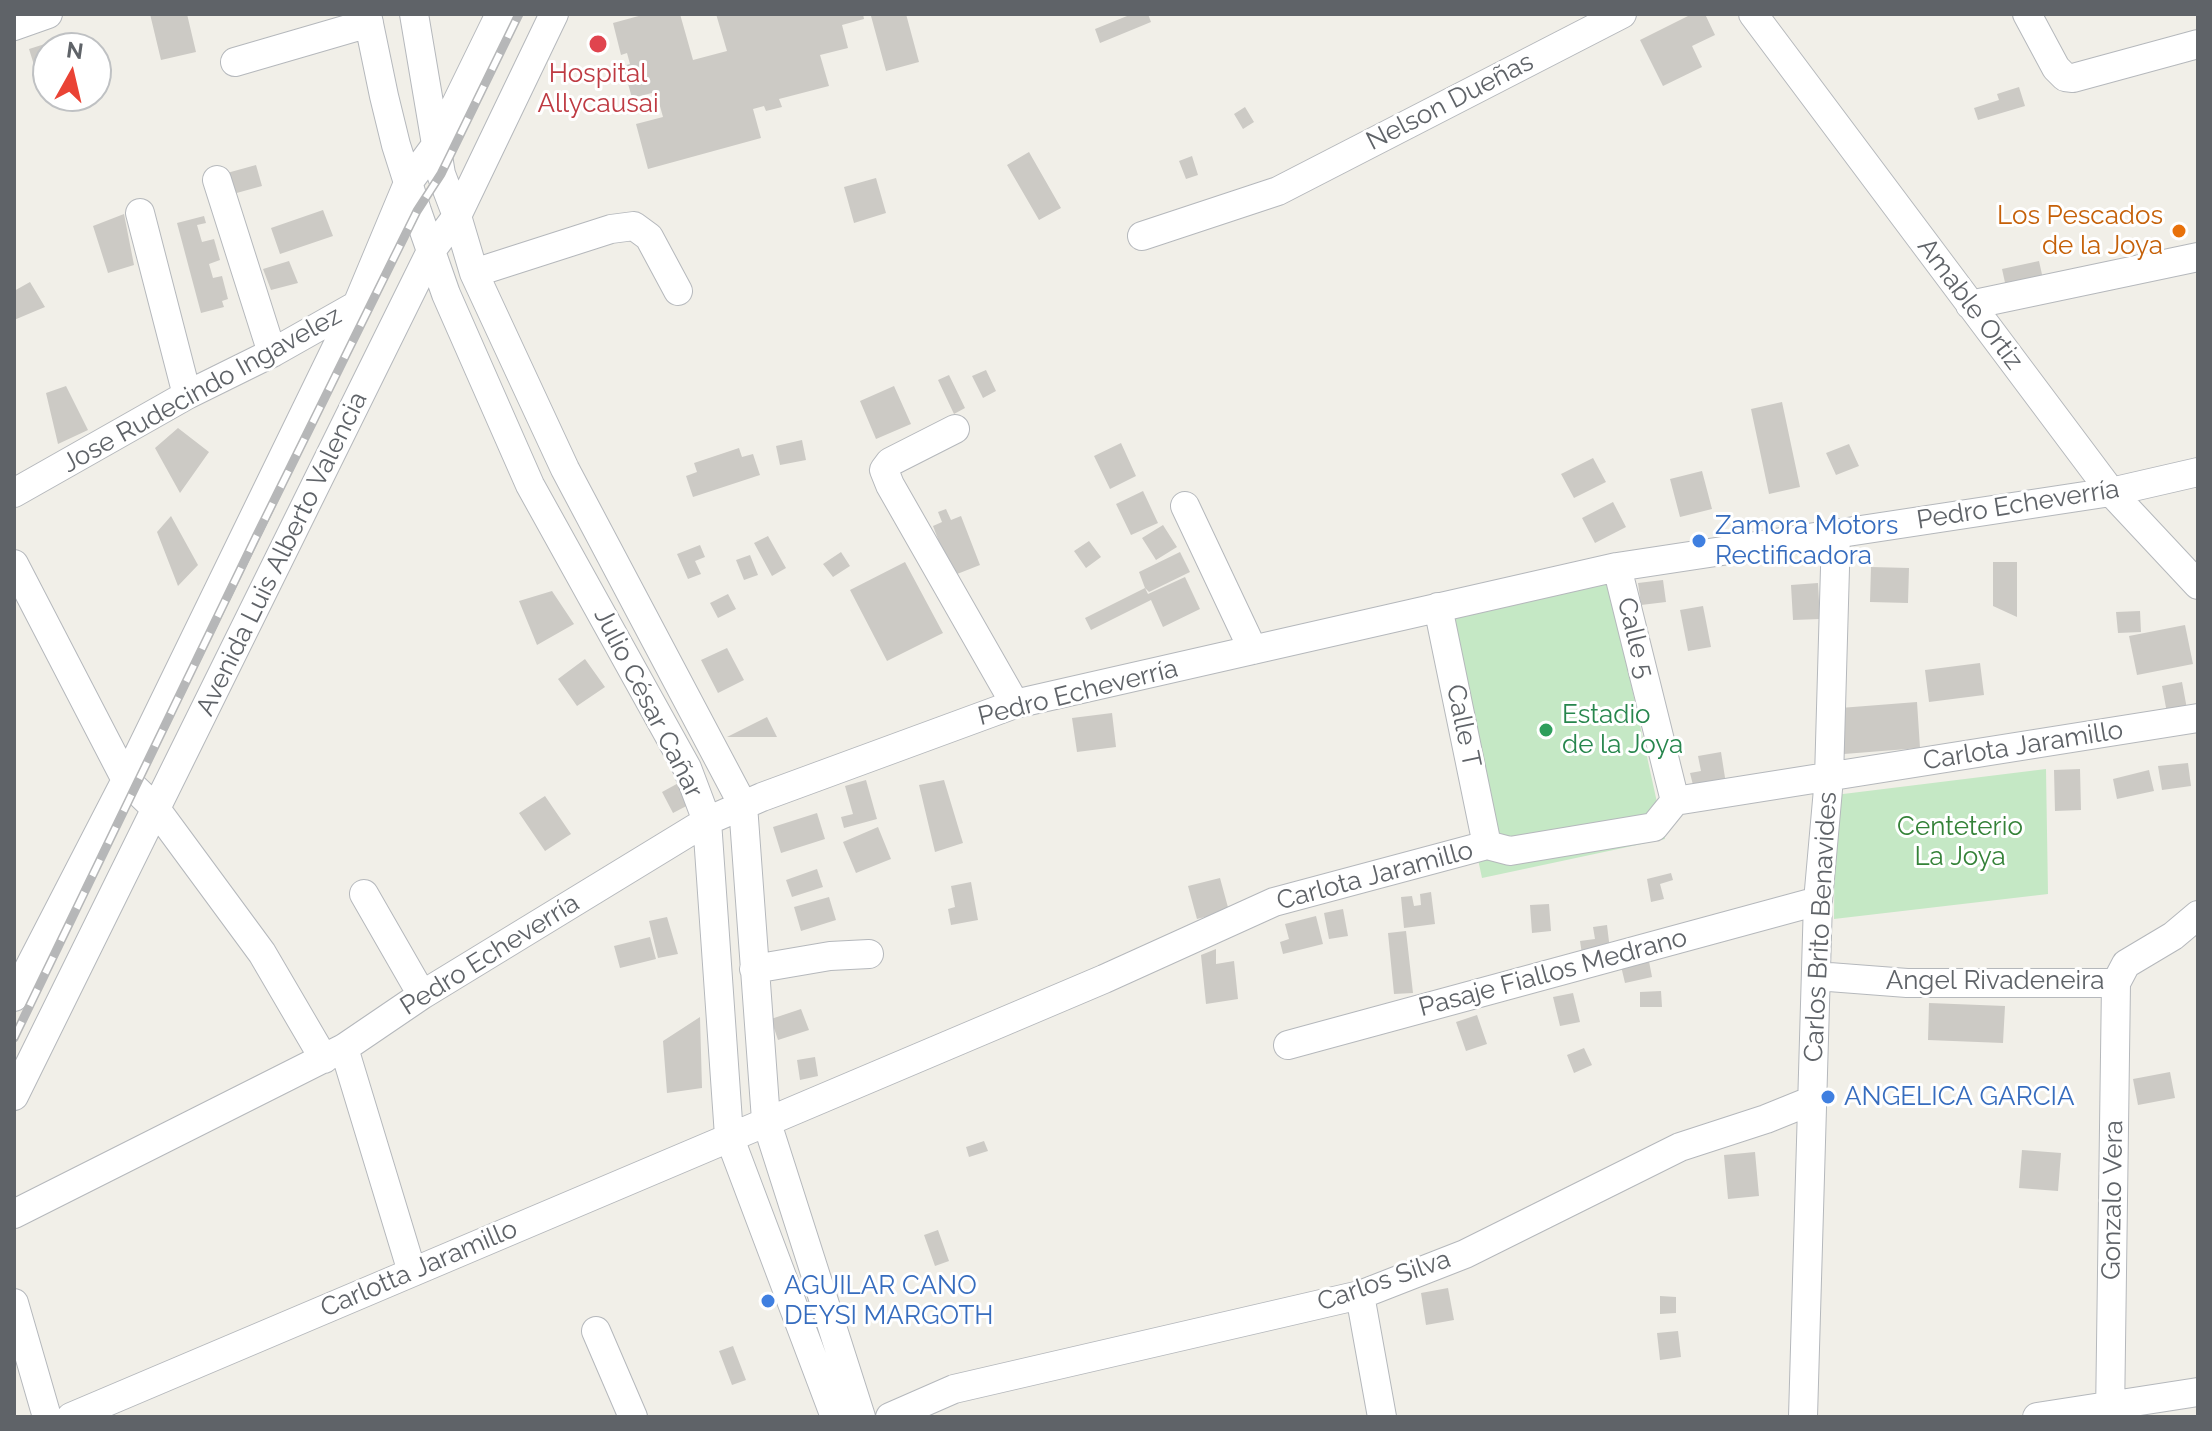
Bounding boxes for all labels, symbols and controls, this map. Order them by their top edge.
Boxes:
north arrow [32,32,112,112]
marker: Hospital Allycausai [587,33,609,55]
text: N [65,36,85,64]
street label: Nelson Dueñas [1361,47,1539,157]
place label: Hospital Allycausai [537,58,659,120]
place label: Los Pescados de la Joya [1997,200,2163,262]
marker: Los Pescados de la Joya [2170,222,2188,240]
street label: Amable Ortiz [1910,232,2030,376]
street label: Jose Rudecindo Ingavelez [57,300,347,480]
street label: Avenida Luis Alberto Valencia [190,387,374,721]
street label: Pedro Echeverría [1914,474,2122,536]
place label: Zamora Motors Rectificadora [1715,510,1898,572]
marker: Zamora Motors Rectificadora [1690,532,1708,550]
street label: Calle 5 [1610,594,1660,682]
street label: Julio César Cañar [587,603,709,803]
street label: Pedro Echeverría [975,653,1181,733]
street label: Calle T [1439,682,1487,770]
place label: Estadio de la Joya [1562,699,1683,760]
street label: Carlota Jaramillo [1921,715,2125,777]
marker: Estadio de la Joya [1537,721,1555,739]
street label: Carlos Brito Benavides [1798,791,1844,1063]
park label: Centeterio La Joya [1897,811,2023,872]
street label: Carlota Jaramillo [1273,835,1477,917]
street label: Pedro Echeverría [395,888,585,1022]
street label: Pasaje Fiallos Medrano [1415,922,1691,1024]
street label: Angel Rivadeneira [1886,965,2104,997]
place label: ANGELICA GARCIA [1844,1081,2075,1113]
marker: ANGELICA GARCIA [1819,1088,1837,1106]
street label: Gonzalo Vera [2096,1120,2130,1280]
street label: Carlotta Jaramillo [316,1214,522,1324]
street label: Carlos Silva [1313,1244,1455,1318]
place label: AGUILAR CANO DEYSI MARGOTH [784,1270,993,1332]
marker: AGUILAR CANO DEYSI MARGOTH [759,1292,777,1310]

